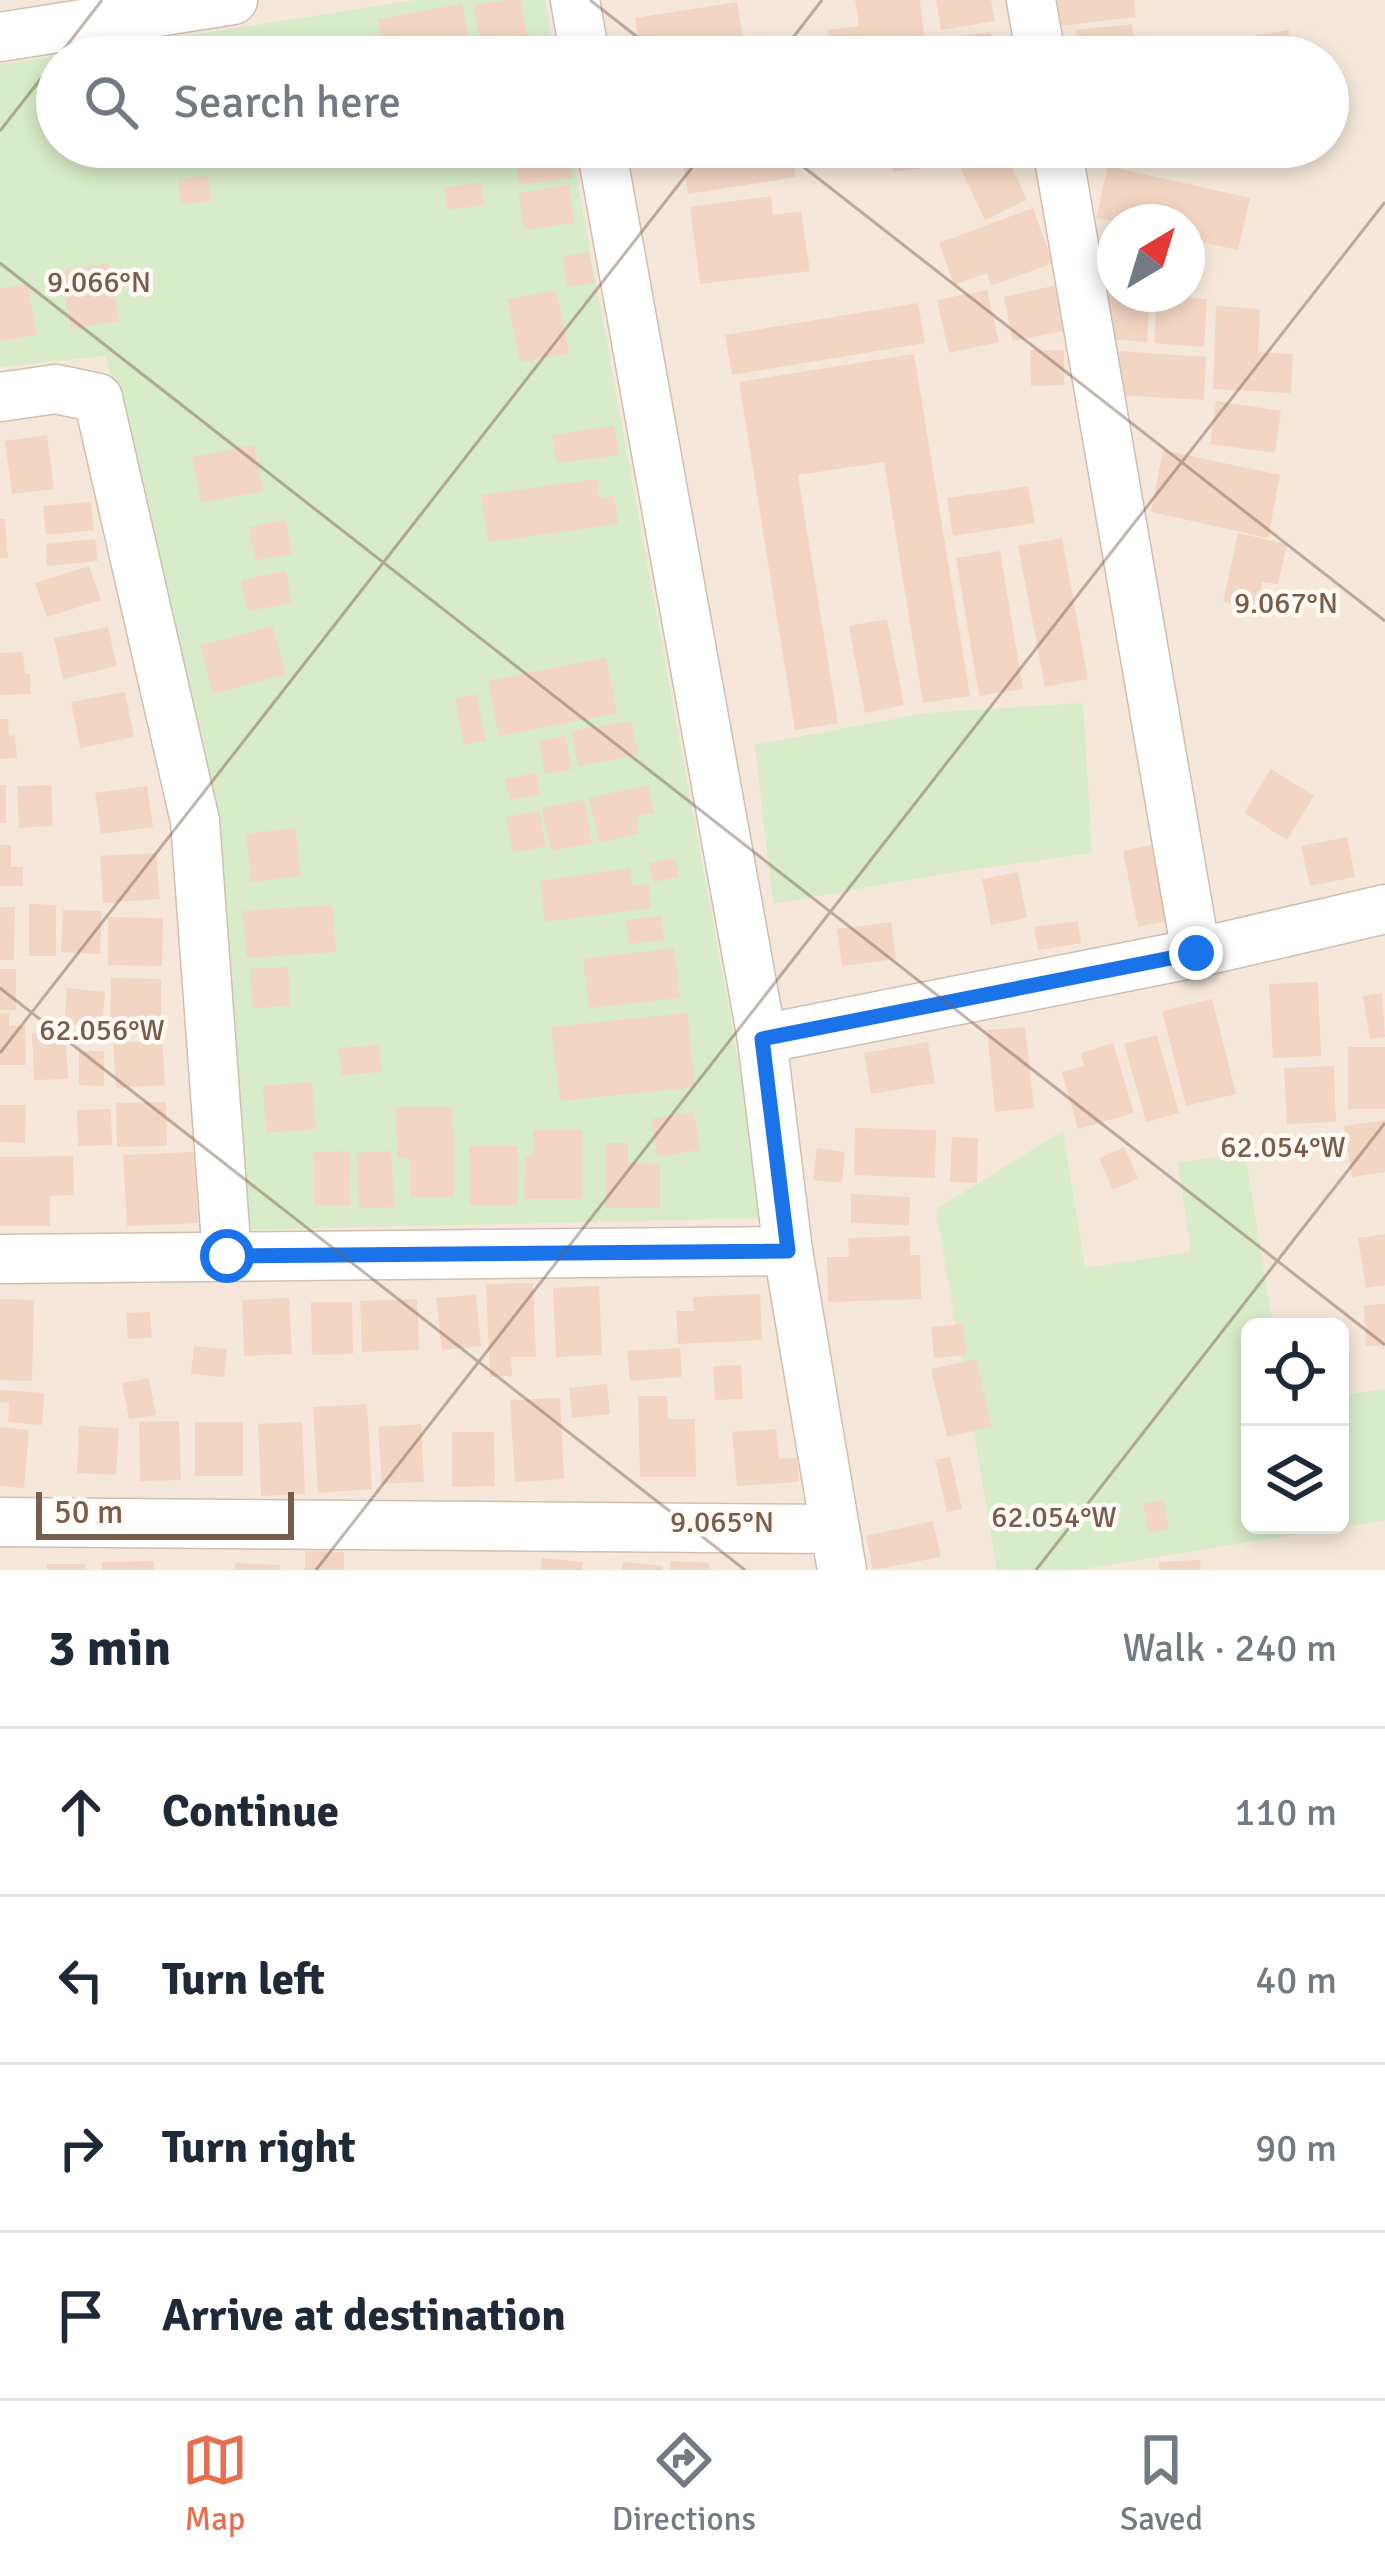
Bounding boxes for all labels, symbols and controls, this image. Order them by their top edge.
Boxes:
search box [36,36,1349,168]
icon: search [78,69,144,135]
text: Search here [174,75,401,130]
north arrow [1097,204,1205,312]
text: 9.066°N [47,264,151,301]
text: 9.067°N [1234,585,1338,622]
route end [1169,926,1223,980]
text: 62.056°W [39,1012,165,1049]
text: 62.054°W [1220,1129,1346,1166]
route start [200,1229,254,1283]
map controls [1241,1318,1349,1534]
button: locate [1241,1318,1349,1426]
button: layers [1241,1426,1349,1534]
scale bar [36,1486,294,1539]
text: 50 m [54,1492,123,1533]
text: 62.054°W [991,1499,1117,1536]
text: 9.065°N [670,1504,774,1541]
text: 3 min [48,1617,171,1680]
text: Walk · 240 m [1123,1624,1337,1672]
icon: ahead [48,1779,114,1845]
text: Continue [162,1784,339,1839]
text: 110 m [1234,1788,1337,1836]
icon: left [48,1947,114,2013]
text: Turn left [162,1952,325,2007]
text: 40 m [1255,1956,1337,2004]
icon: right [48,2115,114,2181]
text: Turn right [162,2120,356,2175]
text: 90 m [1255,2124,1337,2172]
icon: arrive [48,2283,114,2349]
text: Arrive at destination [162,2288,566,2343]
tab: Map [182,2427,248,2540]
tab: Directions [612,2427,756,2540]
tab: Saved [1120,2427,1203,2540]

